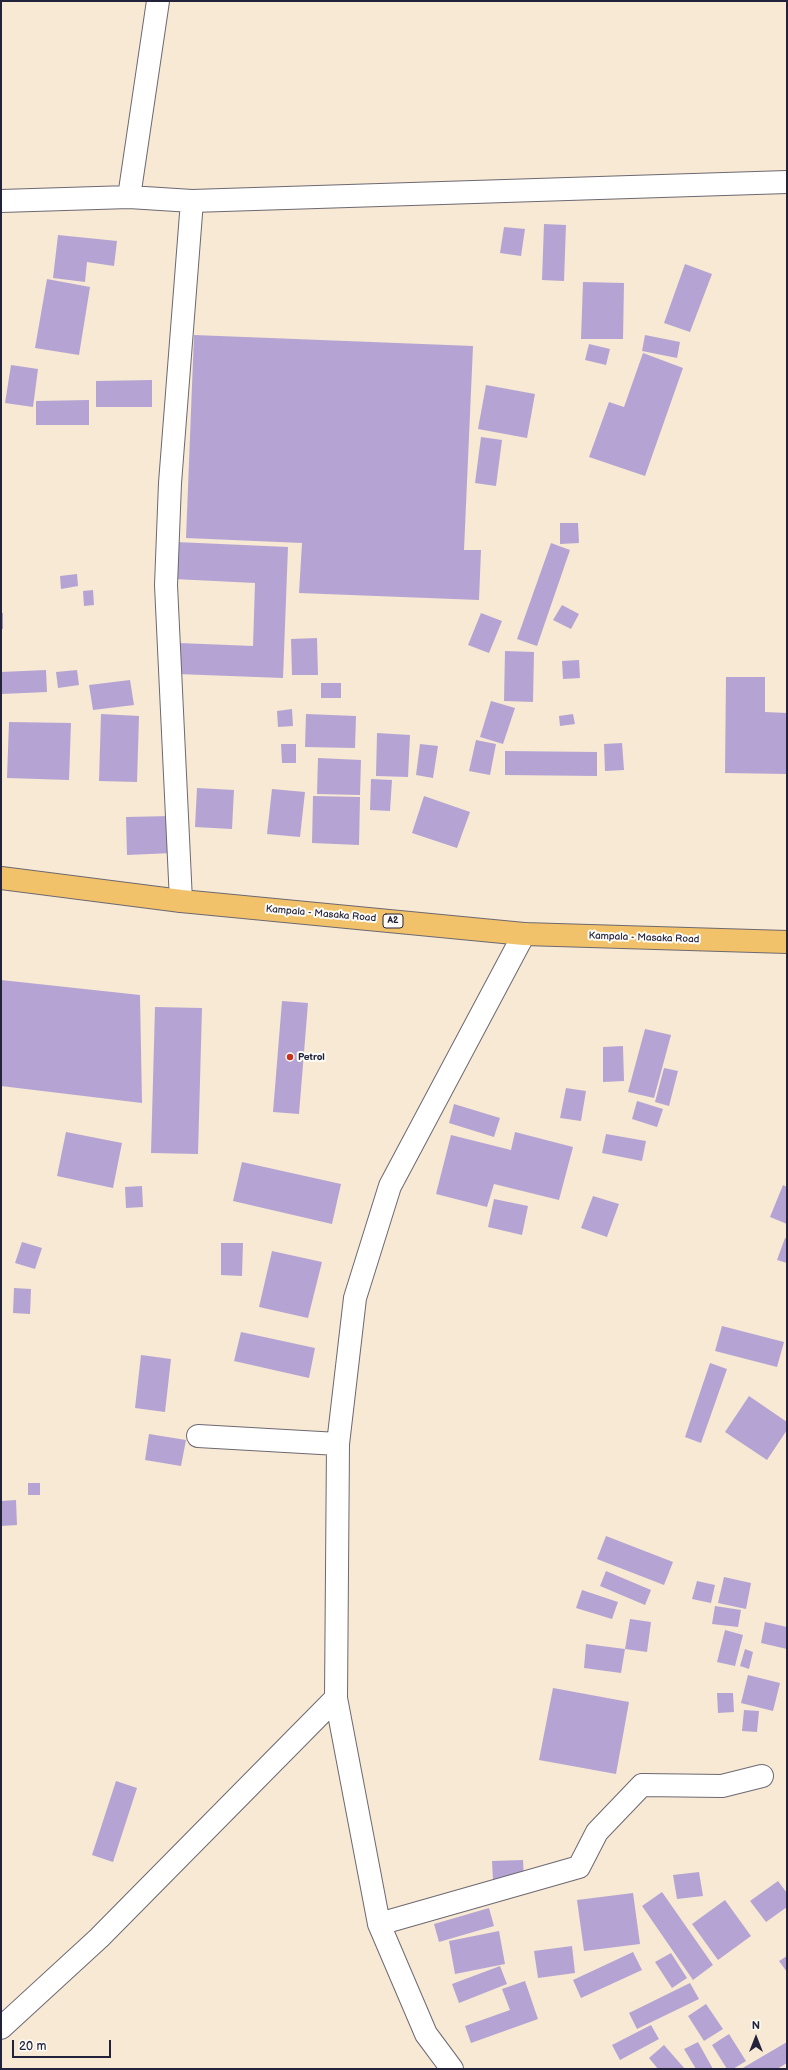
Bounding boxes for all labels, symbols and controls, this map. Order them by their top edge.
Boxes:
street label: Kampala - Masaka Road [265,903,377,925]
road number: A2 [383,914,403,928]
street label: Kampala - Masaka Road [588,930,700,946]
place label: Petrol [298,1051,325,1063]
marker: Petrol [285,1052,295,1062]
north arrow [736,2018,776,2058]
text: N [752,2019,760,2032]
scale bar [14,2032,113,2058]
text: 20 m [19,2039,46,2054]

